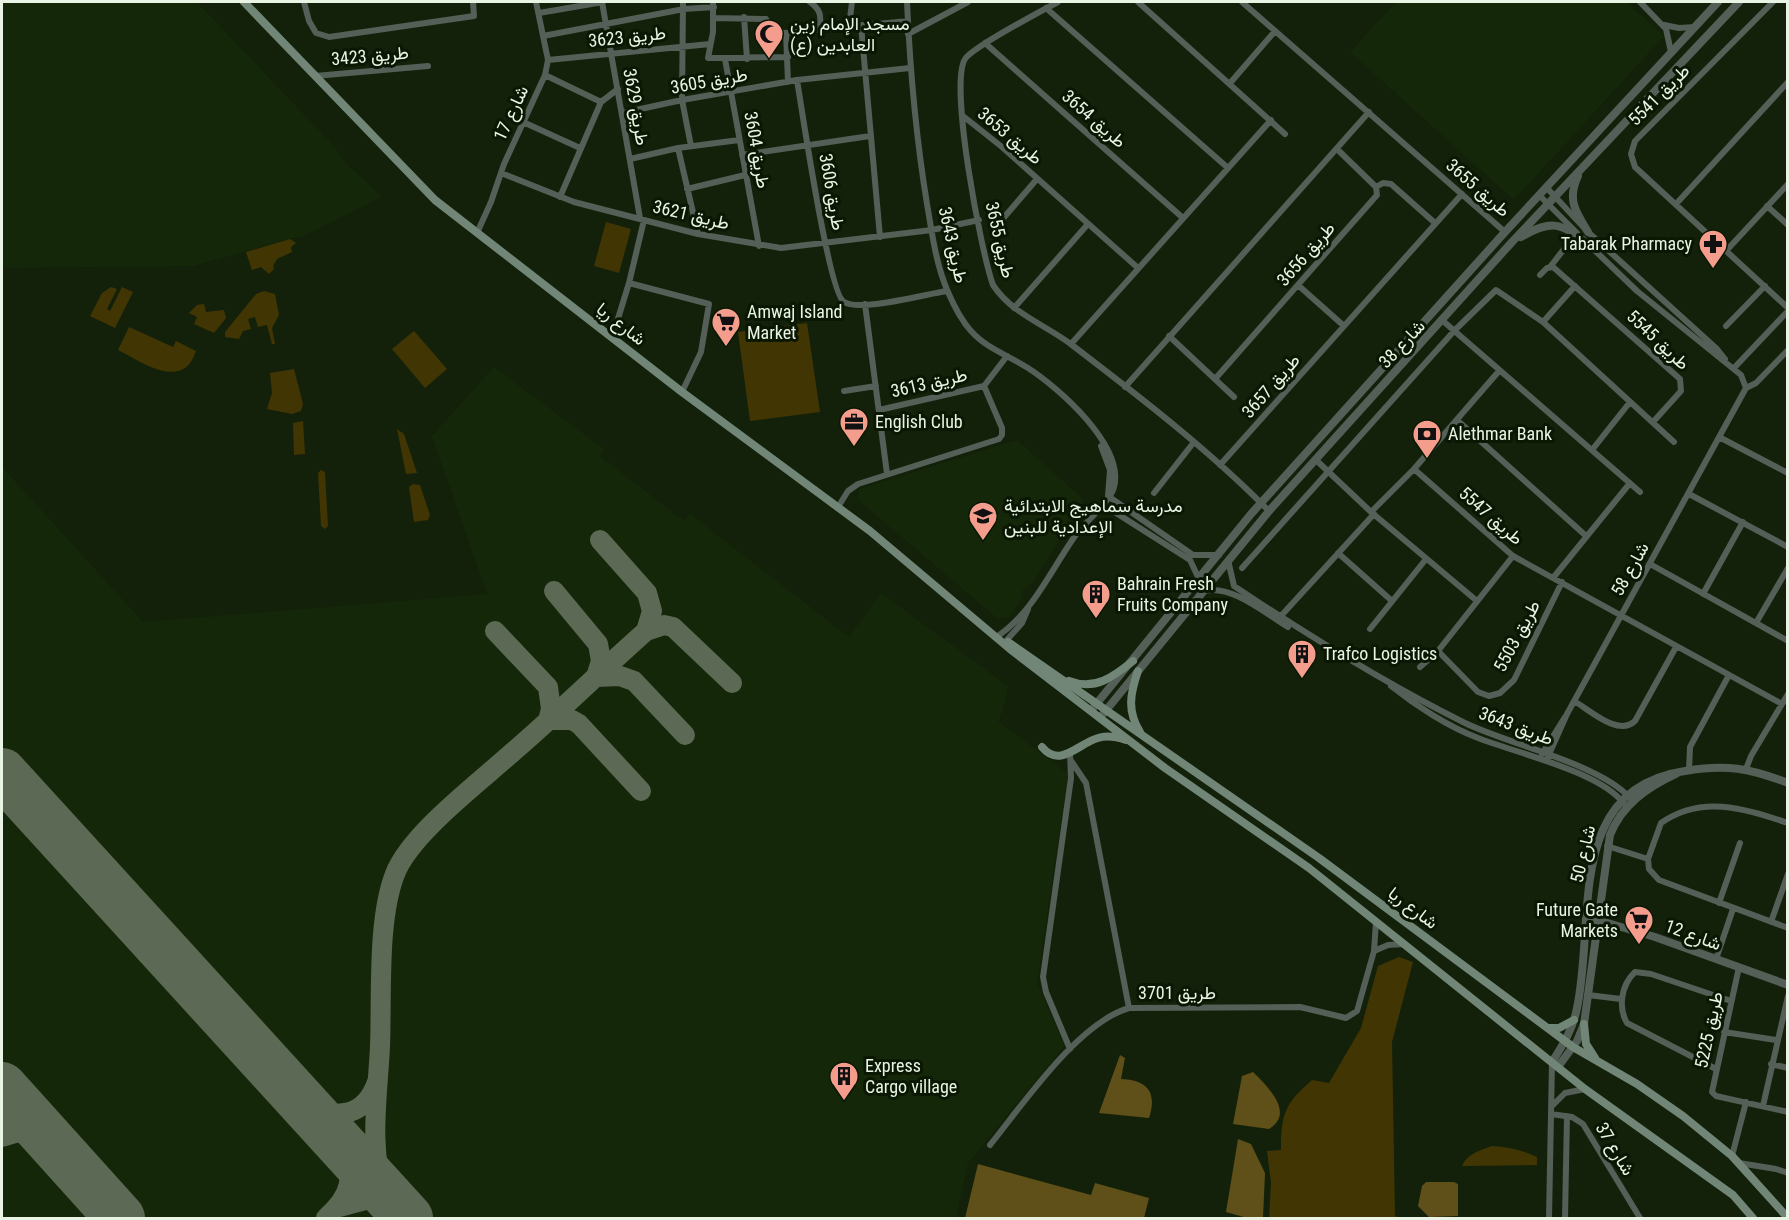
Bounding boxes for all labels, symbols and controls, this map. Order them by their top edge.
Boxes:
place label: مسجد الإمام زين العابدين (ع) [790,13,910,57]
mosque icon: مسجد الإمام زين العابدين (ع) [753,18,785,60]
street label: طريق 3623 [587,22,667,52]
street label: طريق 3423 [330,42,410,70]
street label: طريق 5541 [1624,60,1694,130]
street label: طريق 3605 [669,63,749,99]
street label: طريق 3629 [618,67,654,147]
street label: شارع 17 [489,82,534,144]
street label: طريق 3654 [1057,85,1131,153]
street label: طريق 3653 [973,103,1047,169]
street label: طريق 3604 [739,110,775,190]
street label: طريق 3606 [814,152,850,232]
street label: طريق 3655 [1441,154,1515,222]
street label: طريق 3621 [651,196,731,234]
street label: طريق 3655 [981,200,1019,280]
street label: طريق 3643 [934,205,972,285]
street label: طريق 3656 [1272,217,1340,291]
pharmacy icon: Tabarak Pharmacy [1697,228,1729,270]
place label: Tabarak Pharmacy [1561,233,1692,254]
street label: شارع ريا [591,298,650,351]
place label: Amwaj Island Market [747,301,843,343]
street label: طريق 5545 [1622,305,1694,375]
supermarket icon: Amwaj Island Market [710,306,742,348]
street label: شارع 38 [1374,315,1431,373]
street label: طريق 3657 [1237,349,1305,423]
street label: طريق 3613 [889,364,969,402]
office icon: English Club [838,406,870,448]
place label: English Club [875,411,963,432]
bank icon: Alethmar Bank [1411,418,1443,460]
place label: Alethmar Bank [1448,423,1552,444]
street label: طريق 5547 [1454,482,1528,550]
place label: مدرسة سماهيج الابتدائية الإعدادية للبنين [1004,495,1183,539]
school or university icon: مدرسة سماهيج الابتدائية الإعدادية للبنين [967,500,999,542]
street label: شارع 58 [1606,538,1655,600]
place label: Bahrain Fresh Fruits Company [1117,573,1228,615]
building icon: Bahrain Fresh Fruits Company [1080,578,1112,620]
street label: طريق 5503 [1489,596,1545,676]
building icon: Trafco Logistics [1286,638,1318,680]
place label: Trafco Logistics [1323,643,1437,664]
street label: طريق 3643 [1476,702,1556,750]
street label: شارع 50 [1566,823,1601,885]
street label: شارع ريا [1383,882,1442,935]
place label: Future Gate Markets [1536,899,1618,941]
supermarket icon: Future Gate Markets [1623,904,1655,946]
street label: شارع 12 [1662,915,1724,956]
street label: طريق 3701 [1138,982,1216,1004]
street label: طريق 5225 [1690,990,1728,1070]
place label: Express Cargo village [865,1055,957,1097]
building icon: Express Cargo village [828,1060,860,1102]
street label: شارع 37 [1590,1118,1639,1180]

